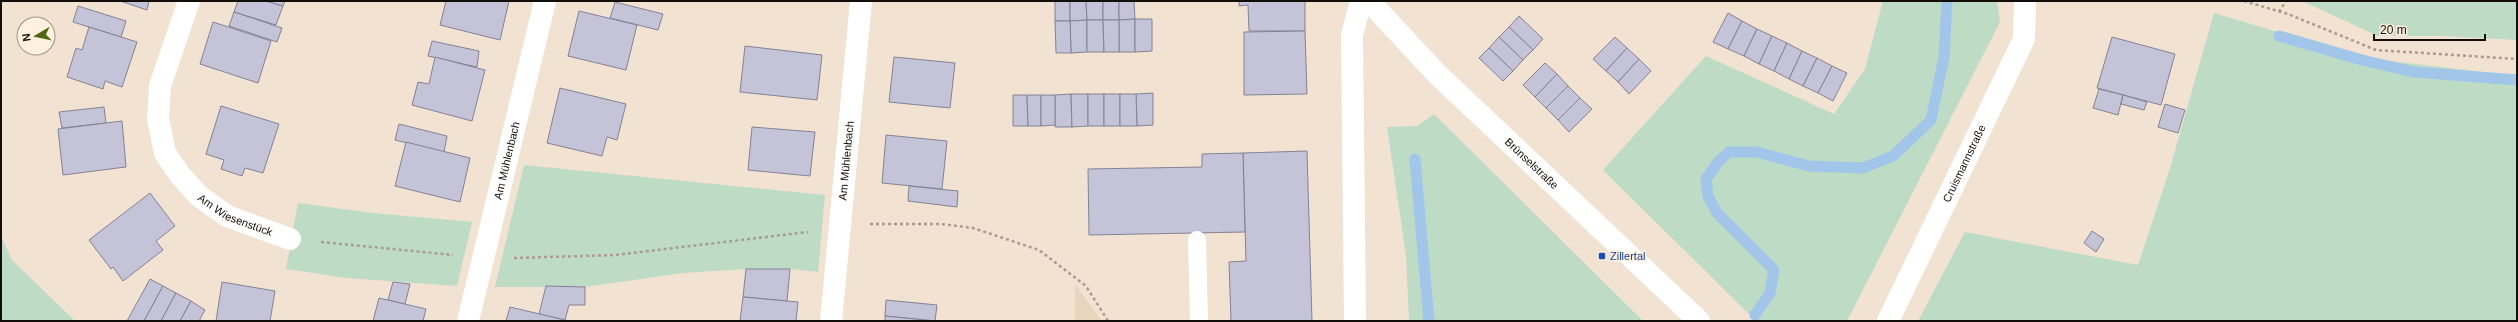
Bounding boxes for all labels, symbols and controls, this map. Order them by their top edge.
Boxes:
north arrow [16,16,56,56]
scale bar [2374,16,2485,42]
text: 20 m [2380,23,2407,37]
text: N [20,33,33,42]
street label: Am Mühlenbach [491,120,522,201]
street label: Am Mühlenbach [836,121,856,201]
street label: Cruismannstraße [1940,123,1988,204]
street label: Brünselstraße [1503,135,1561,191]
street label: Am Wiesenstück [196,191,275,238]
place label: Zillertal [1610,250,1645,262]
marker: Zillertal [1597,251,1607,261]

